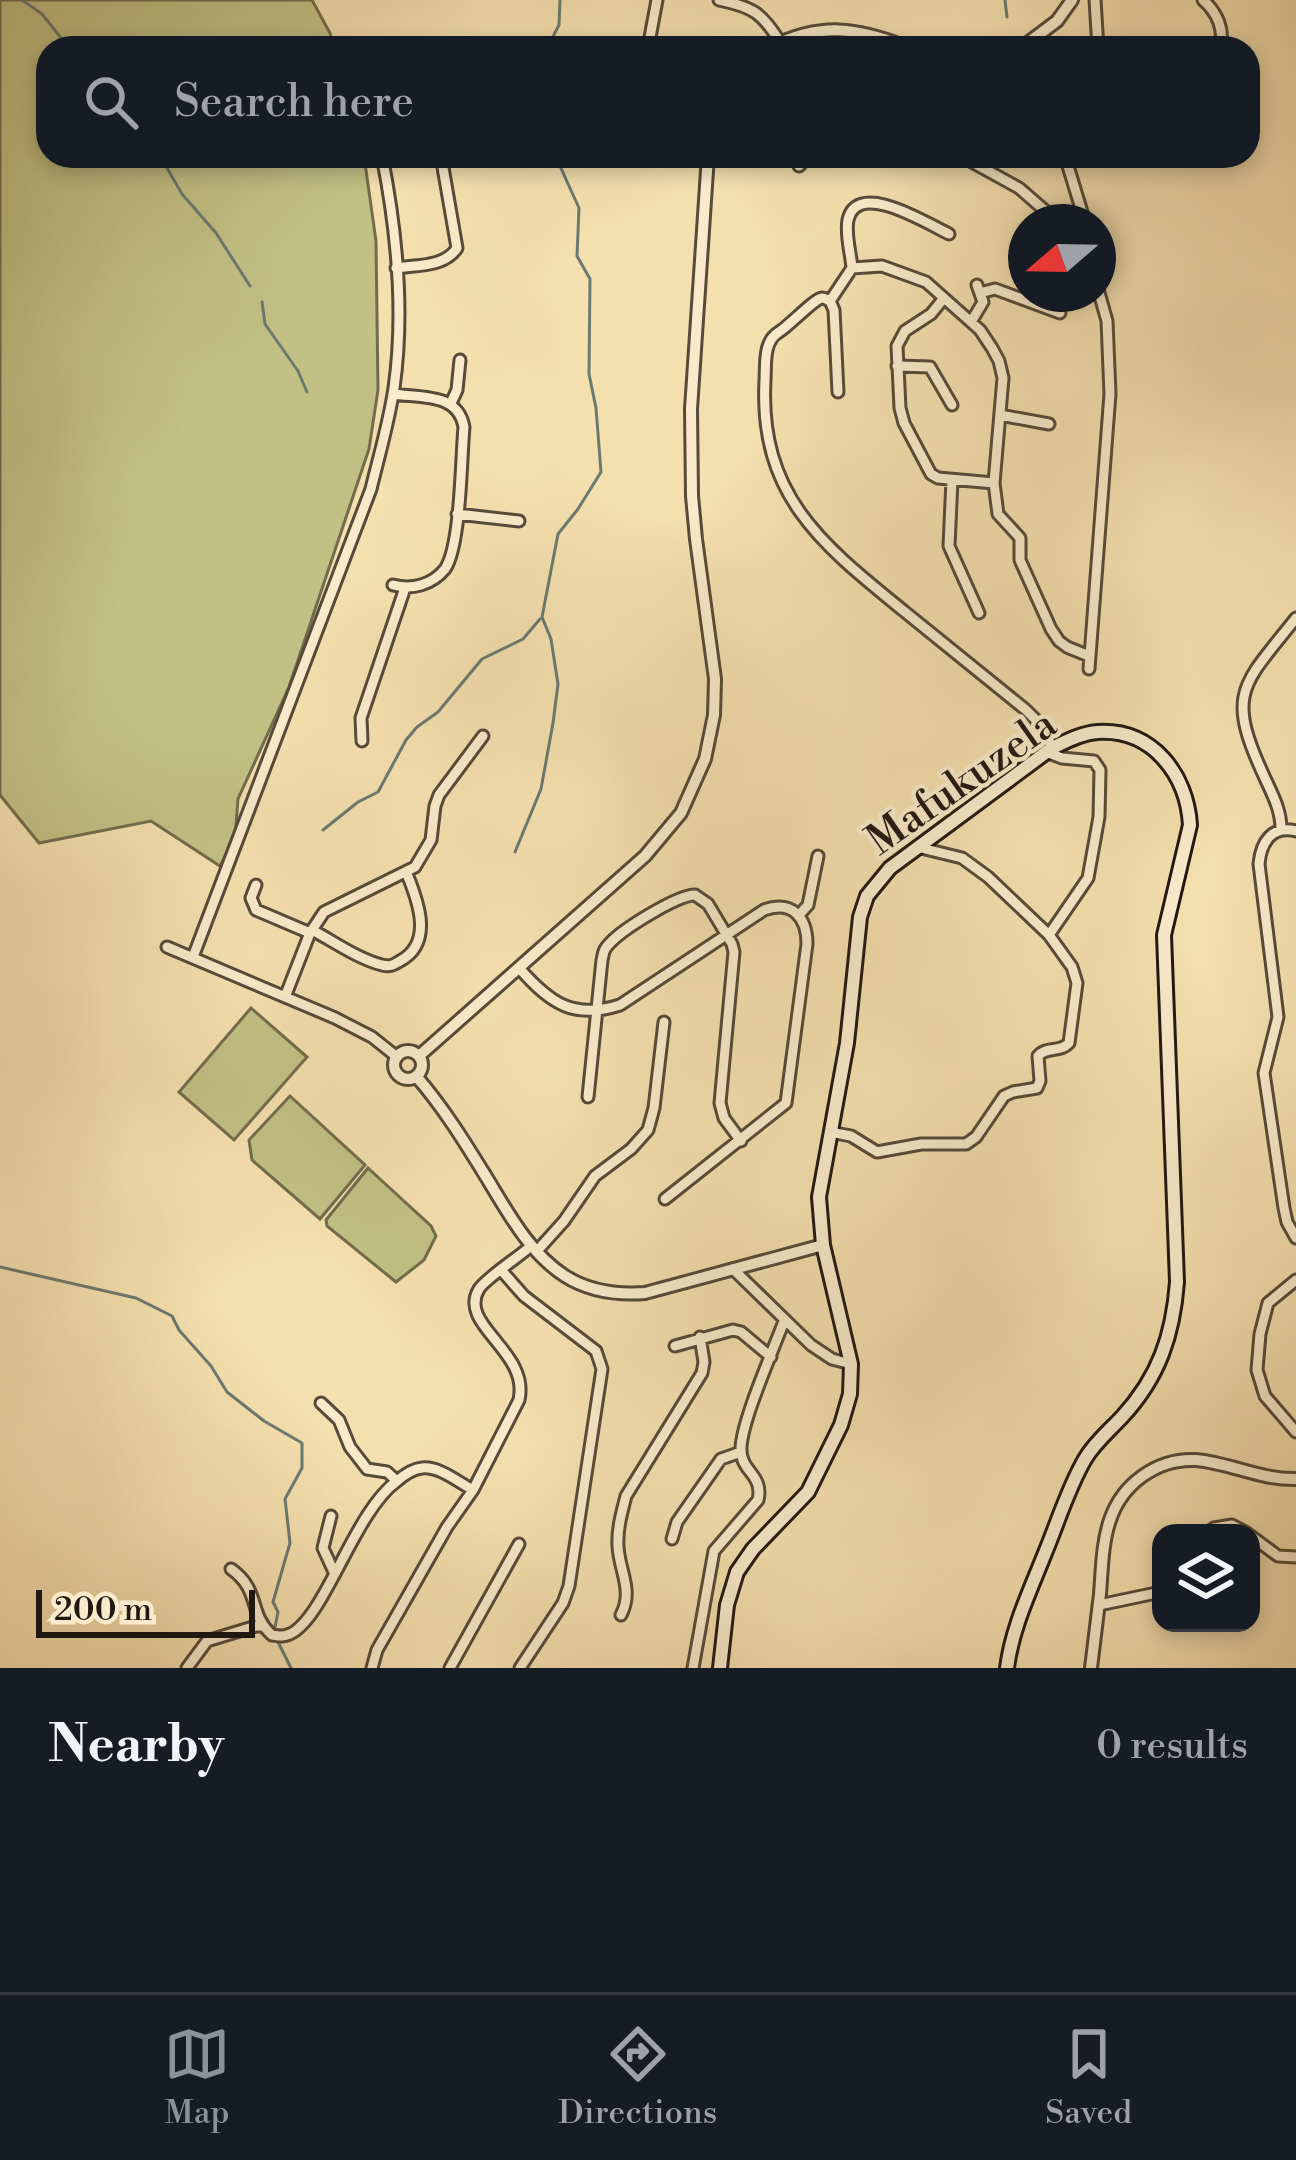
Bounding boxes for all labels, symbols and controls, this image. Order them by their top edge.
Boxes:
search box [36,36,1260,168]
icon: search [78,69,144,135]
text: Search here [174,74,414,131]
north arrow [1008,204,1116,312]
street label: Mafukuzela [857,698,1068,868]
map controls [1152,1524,1260,1632]
button: layers [1152,1524,1260,1632]
scale bar [36,1584,255,1637]
text: 200 m [54,1590,152,1631]
text: Nearby [48,1714,224,1778]
text: 0 results [1096,1722,1248,1771]
tab: Map [164,2021,230,2134]
tab: Directions [558,2021,717,2134]
tab: Saved [1045,2021,1132,2134]

